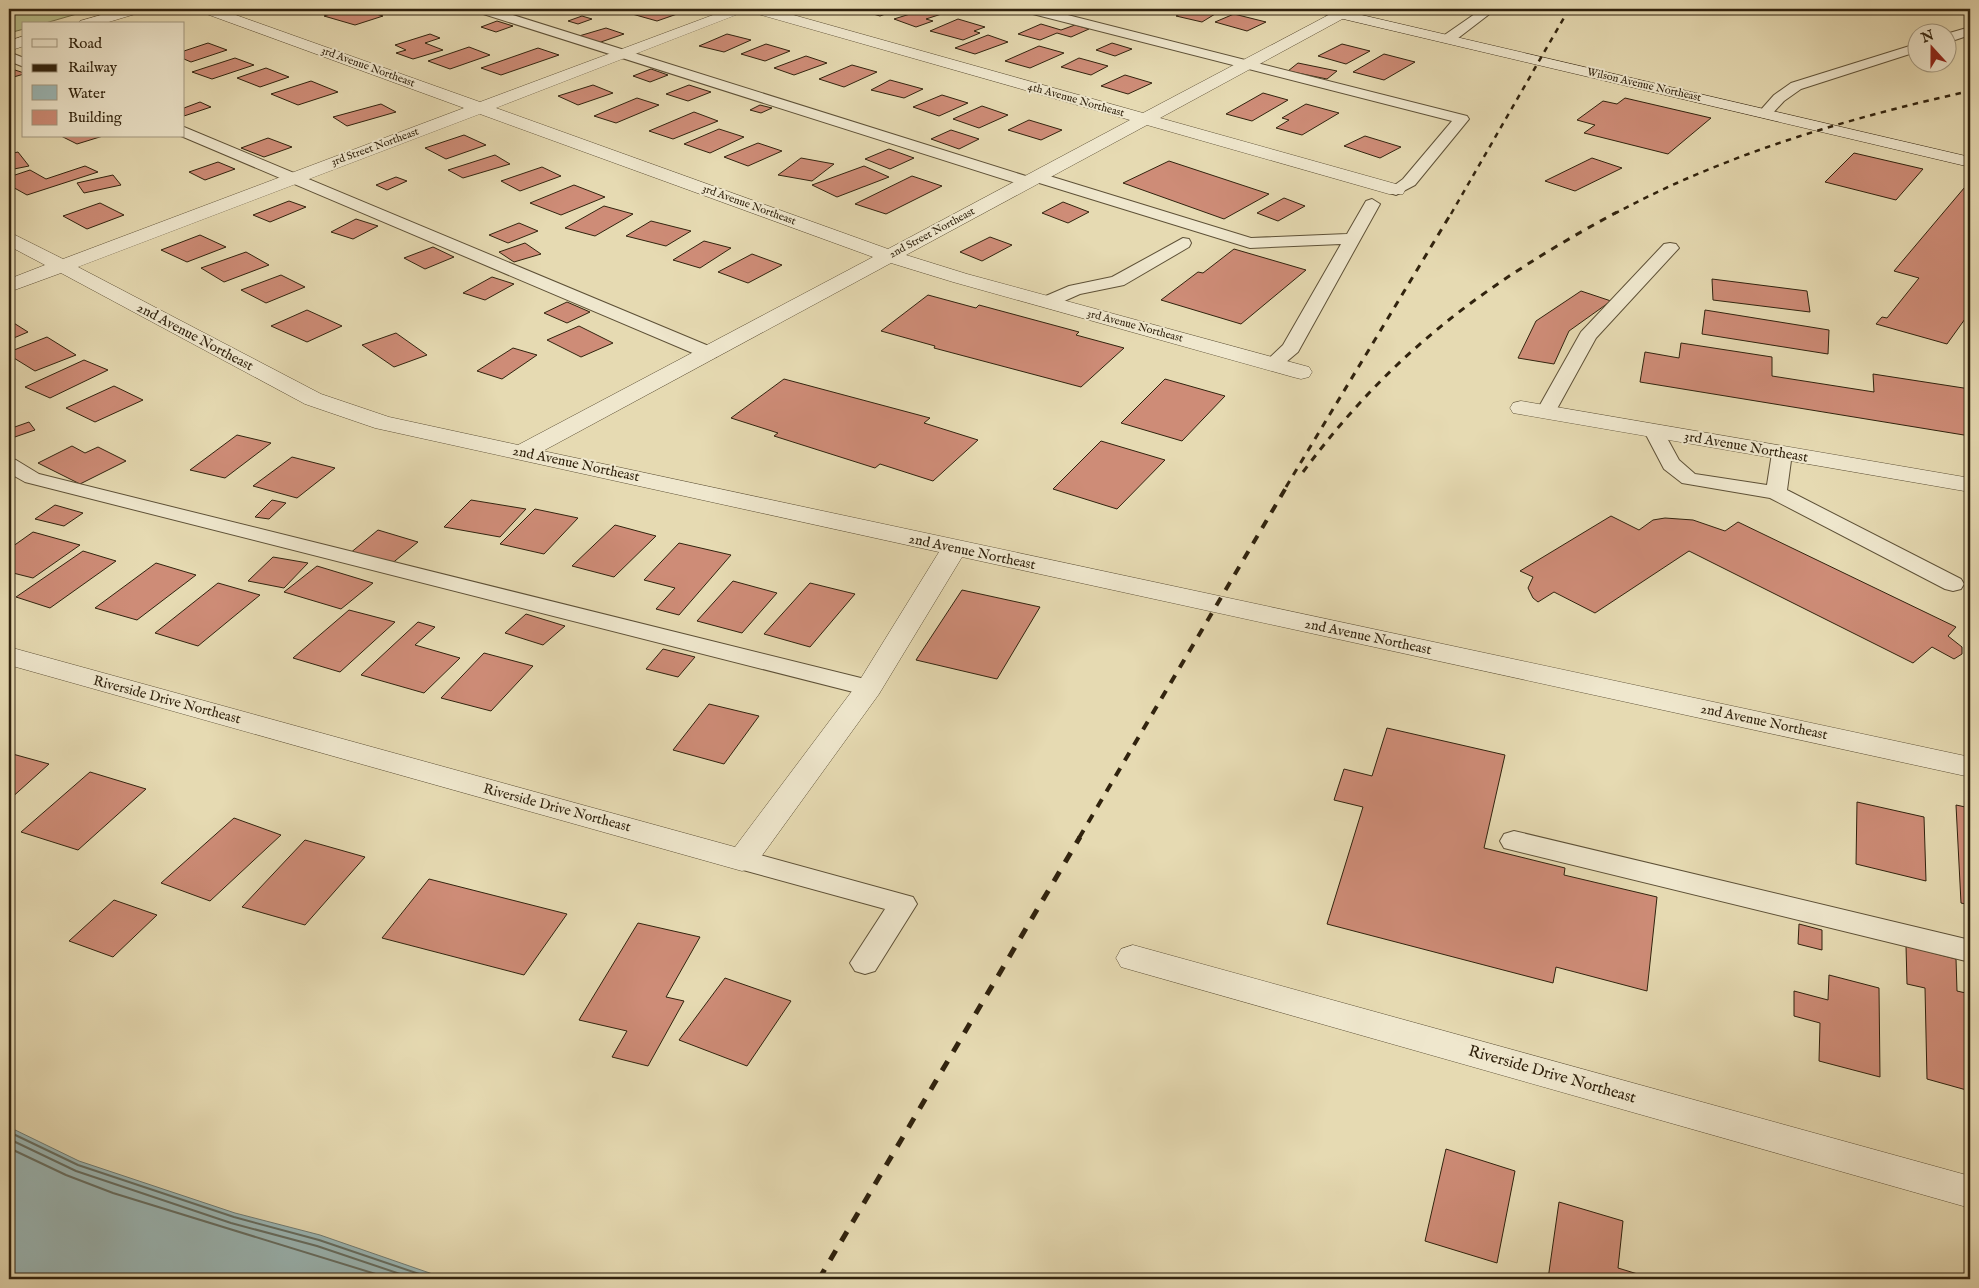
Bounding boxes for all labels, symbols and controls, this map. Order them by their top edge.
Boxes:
legend [22,22,185,138]
north arrow [1906,22,1956,72]
text: N [1918,26,1937,48]
text: Road [68,34,103,53]
street label: 3rd Avenue Northeast [319,44,417,91]
text: Railway [68,58,118,77]
street label: Wilson Avenue Northeast [1586,65,1703,105]
street label: 4th Avenue Northeast [1026,80,1126,121]
text: Water [68,84,106,103]
text: Building [68,108,123,127]
street label: 3rd Street Northeast [329,125,421,169]
street label: 3rd Avenue Northeast [700,182,798,229]
street label: 2nd Street Northeast [887,204,978,262]
street label: 2nd Avenue Northeast [134,299,256,375]
street label: 3rd Avenue Northeast [1086,306,1185,346]
street label: 3rd Avenue Northeast [1683,427,1810,467]
street label: 2nd Avenue Northeast [511,442,641,486]
street label: 2nd Avenue Northeast [907,530,1037,574]
street label: 2nd Avenue Northeast [1303,615,1433,659]
street label: Riverside Drive Northeast [91,672,243,728]
street label: 2nd Avenue Northeast [1699,700,1829,744]
street label: Riverside Drive Northeast [481,780,633,836]
street label: Riverside Drive Northeast [1466,1041,1639,1109]

